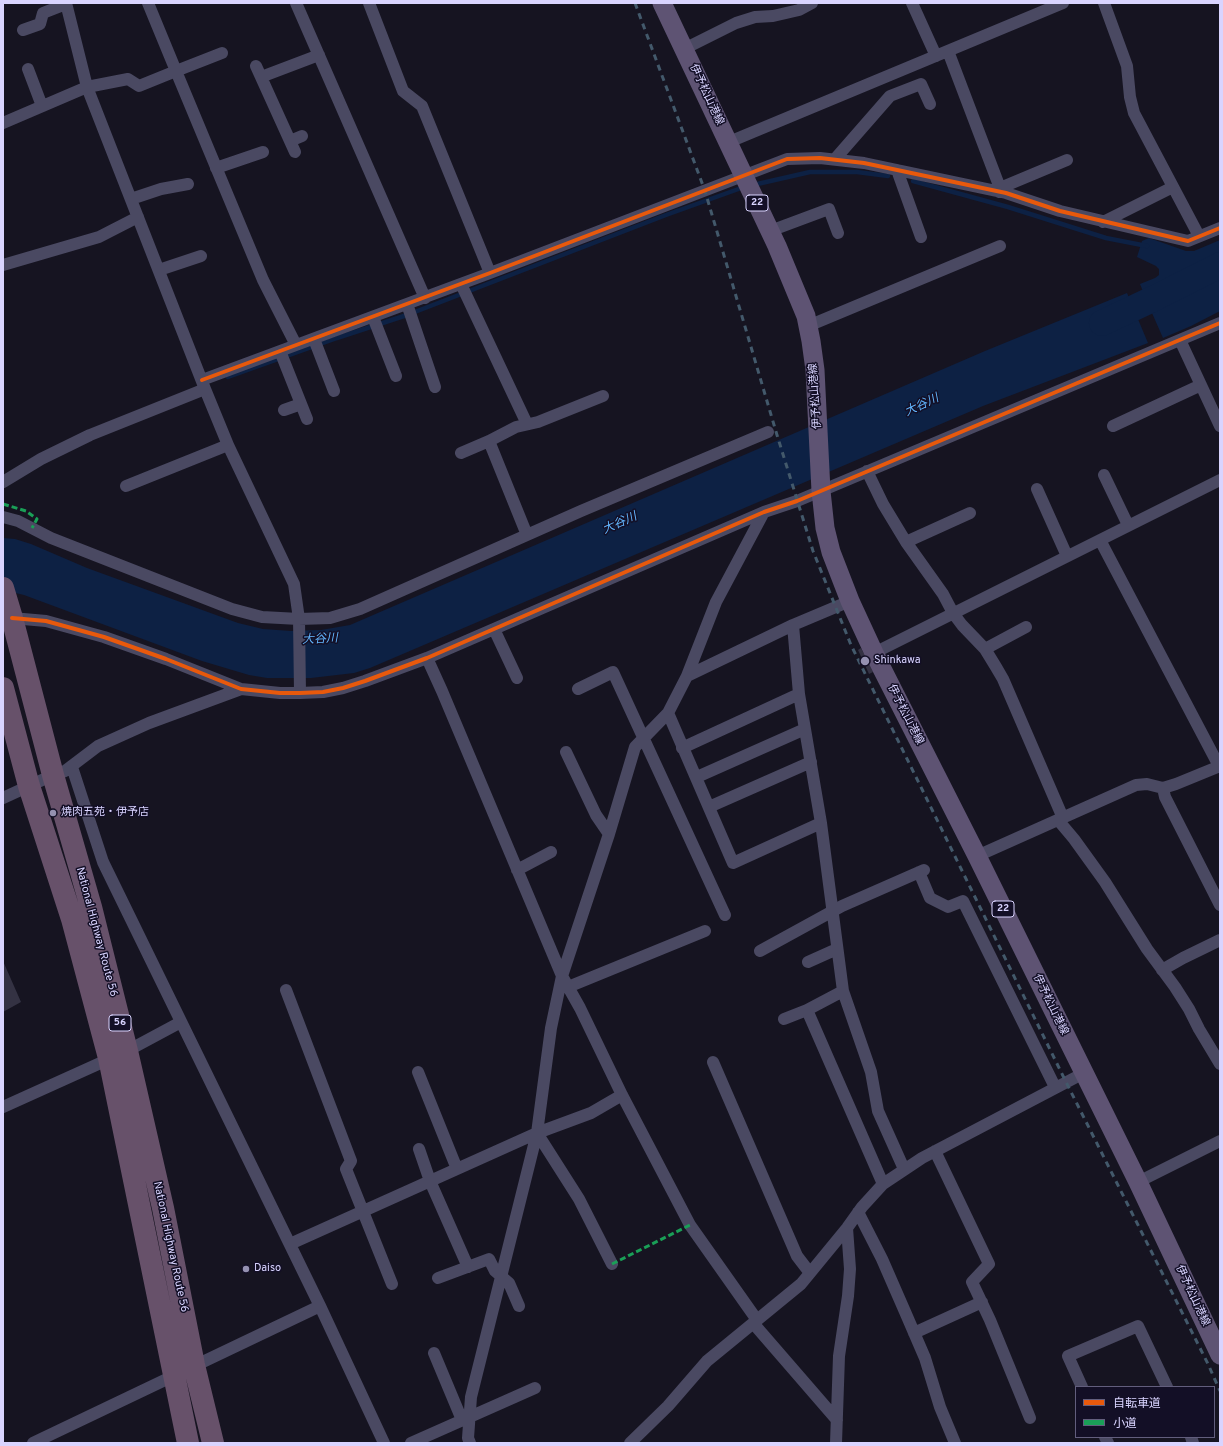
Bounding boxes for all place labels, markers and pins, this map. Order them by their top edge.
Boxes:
place label: Shinkawa [874,654,921,668]
marker: Shinkawa [859,655,871,667]
place label: 焼肉五苑・伊予店 [61,806,149,820]
marker: 焼肉五苑・伊予店 [48,808,58,818]
place label: Daiso [254,1262,281,1276]
marker: Daiso [241,1264,251,1274]

